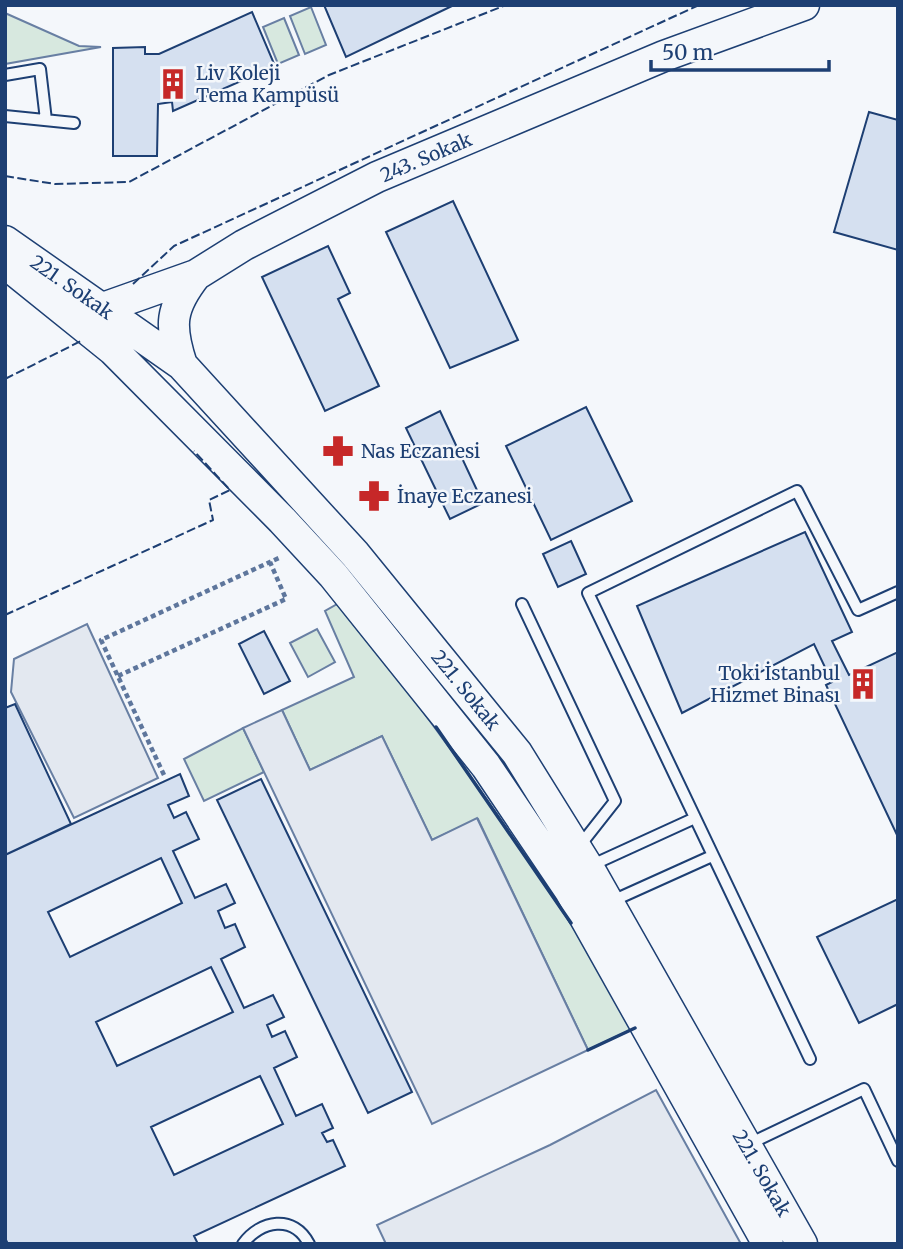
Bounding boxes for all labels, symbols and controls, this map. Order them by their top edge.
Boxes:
scale bar [651,28,830,72]
text: 50 m [662,39,713,66]
place label: Liv Koleji Tema Kampüsü [196,61,339,107]
building icon: Liv Koleji Tema Kampüsü [156,67,190,101]
street label: 243. Sokak [377,127,475,187]
street label: 221. Sokak [26,250,118,324]
pharmacy icon: Nas Eczanesi [321,434,355,468]
place label: Nas Eczanesi [361,439,480,463]
pharmacy icon: İnaye Eczanesi [357,479,391,513]
place label: İnaye Eczanesi [397,484,532,508]
street label: 221. Sokak [426,645,506,735]
place label: Toki İstanbul Hizmet Binası [711,661,840,707]
building icon: Toki İstanbul Hizmet Binası [846,667,880,701]
street label: 221. Sokak [728,1125,796,1221]

